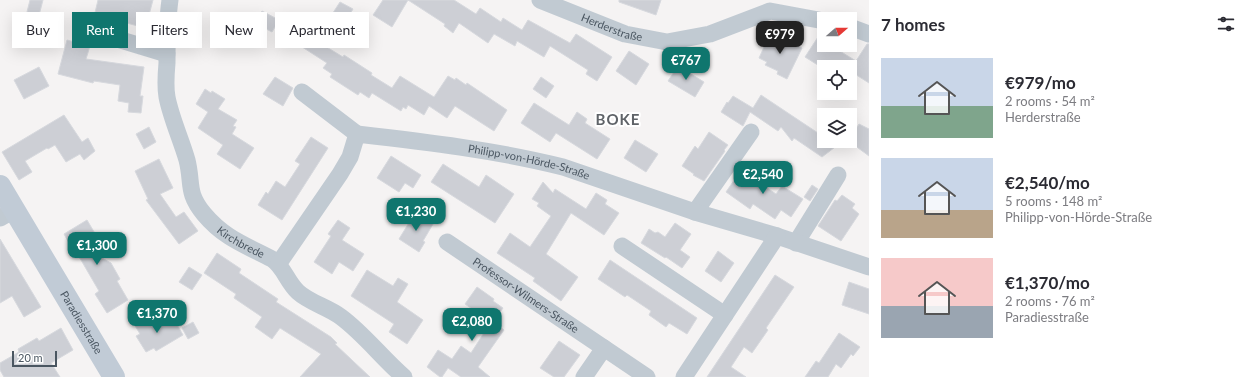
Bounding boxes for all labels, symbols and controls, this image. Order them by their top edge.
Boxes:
street label: Herderstraße [579,10,644,43]
chip: Buy [12,12,64,48]
chip: Rent [72,12,128,48]
chip: Filters [136,12,202,48]
chip: New [210,12,267,48]
chip: Apartment [275,12,369,48]
north arrow [817,12,857,52]
map controls [817,12,857,148]
icon: filters [1215,13,1237,35]
text: 7 homes [881,14,945,35]
pin: €979 [756,21,804,55]
text: €979 [765,26,795,42]
pin: €767 [662,47,710,81]
text: €767 [671,52,701,68]
button: locate [817,60,857,100]
text: €979/mo [1005,72,1076,93]
icon: home [913,74,961,122]
text: 2 rooms · 54 m² [1005,93,1095,109]
button: layers [817,108,857,148]
text: Herderstraße [1005,109,1081,125]
district label: BOKE [596,110,640,128]
street label: Philipp-von-Hörde-Straße [467,141,592,182]
pin: €2,540 [730,161,796,195]
text: €2,540 [743,166,783,182]
text: €2,540/mo [1005,172,1090,193]
icon: home [913,174,961,222]
text: 5 rooms · 148 m² [1005,193,1102,209]
pin: €1,230 [383,198,449,232]
text: €1,230 [396,203,436,219]
text: Philipp-von-Hörde-Straße [1005,209,1152,225]
street label: Kirchbrede [215,223,267,260]
pin: €1,300 [64,232,130,266]
text: €1,300 [77,237,117,253]
street label: Professor-Wilmers-Straße [471,254,582,335]
text: €1,370/mo [1005,272,1090,293]
icon: home [913,274,961,322]
street label: Paradiesstraße [58,288,106,356]
text: 2 rooms · 76 m² [1005,293,1095,309]
pin: €1,370 [124,300,190,334]
text: €1,370 [137,305,177,321]
pin: €2,080 [439,308,505,342]
text: Paradiesstraße [1005,309,1089,325]
text: €2,080 [452,313,492,329]
scale bar [12,349,57,368]
text: 20 m [18,351,43,364]

